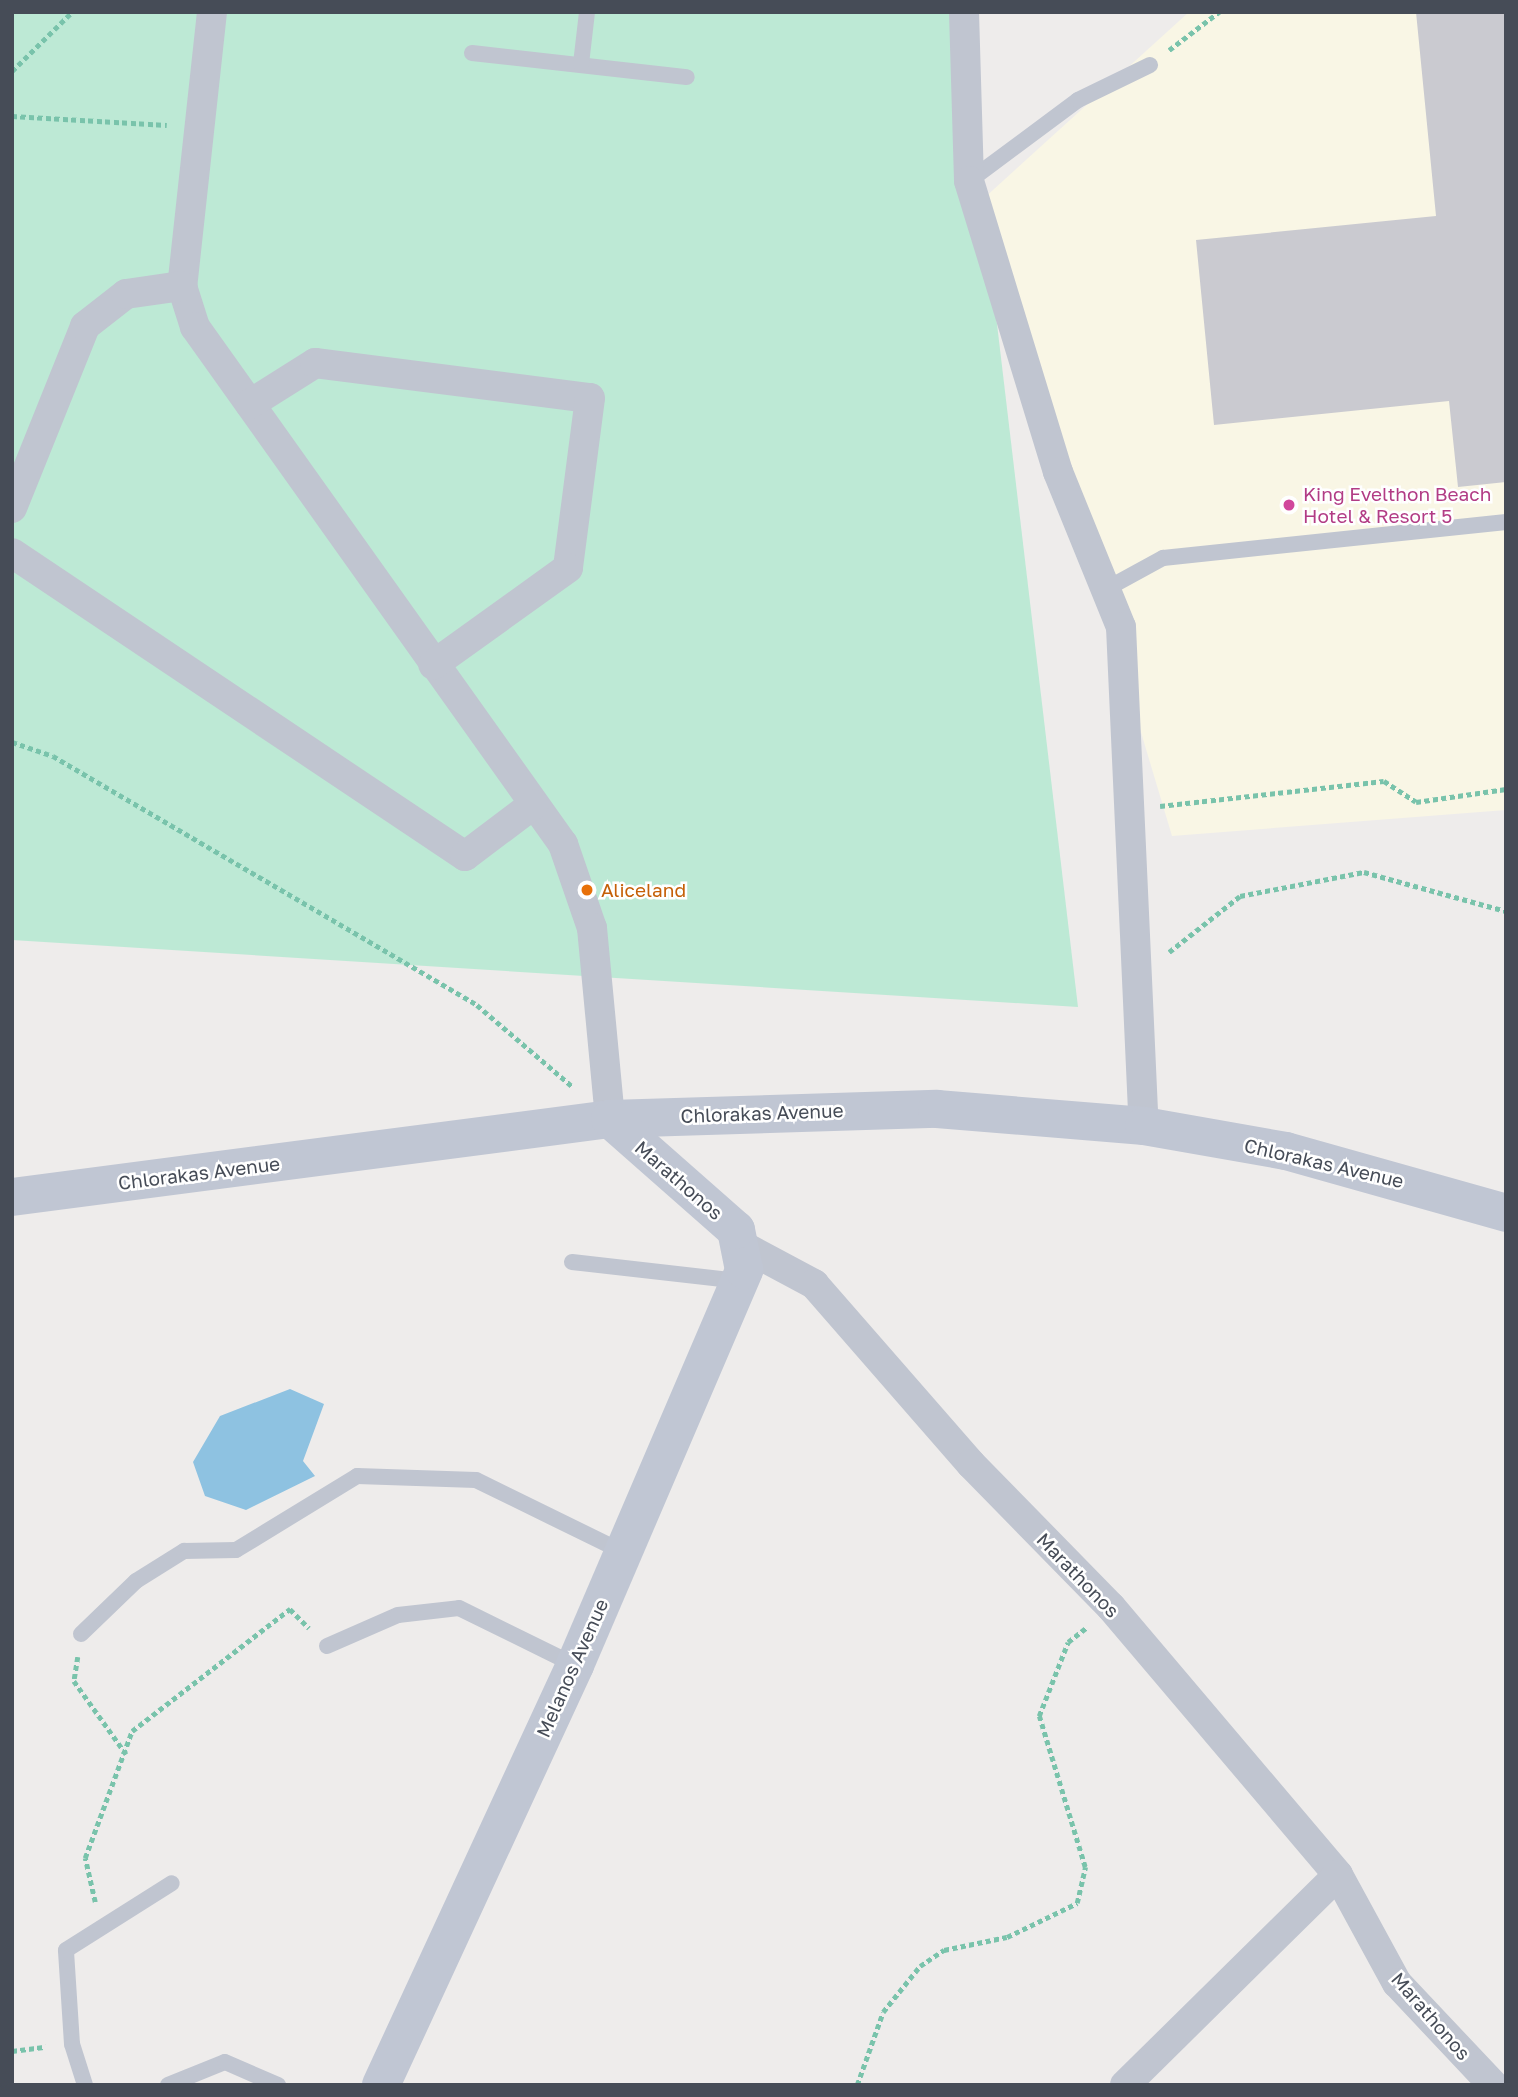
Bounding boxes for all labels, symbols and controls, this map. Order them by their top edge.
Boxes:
place label: King Evelthon Beach Hotel & Resort 5 [1303,483,1491,527]
marker: King Evelthon Beach Hotel & Resort 5 [1281,497,1297,513]
place label: Aliceland [601,879,686,901]
marker: Aliceland [579,882,595,898]
street label: Chlorakas Avenue [680,1099,844,1127]
street label: Chlorakas Avenue [1242,1134,1406,1192]
street label: Marathonos [631,1136,727,1224]
street label: Chlorakas Avenue [117,1152,281,1194]
street label: Marathonos [1032,1528,1124,1622]
street label: Melanos Avenue [531,1595,613,1741]
street label: Marathonos [1387,1968,1475,2064]

